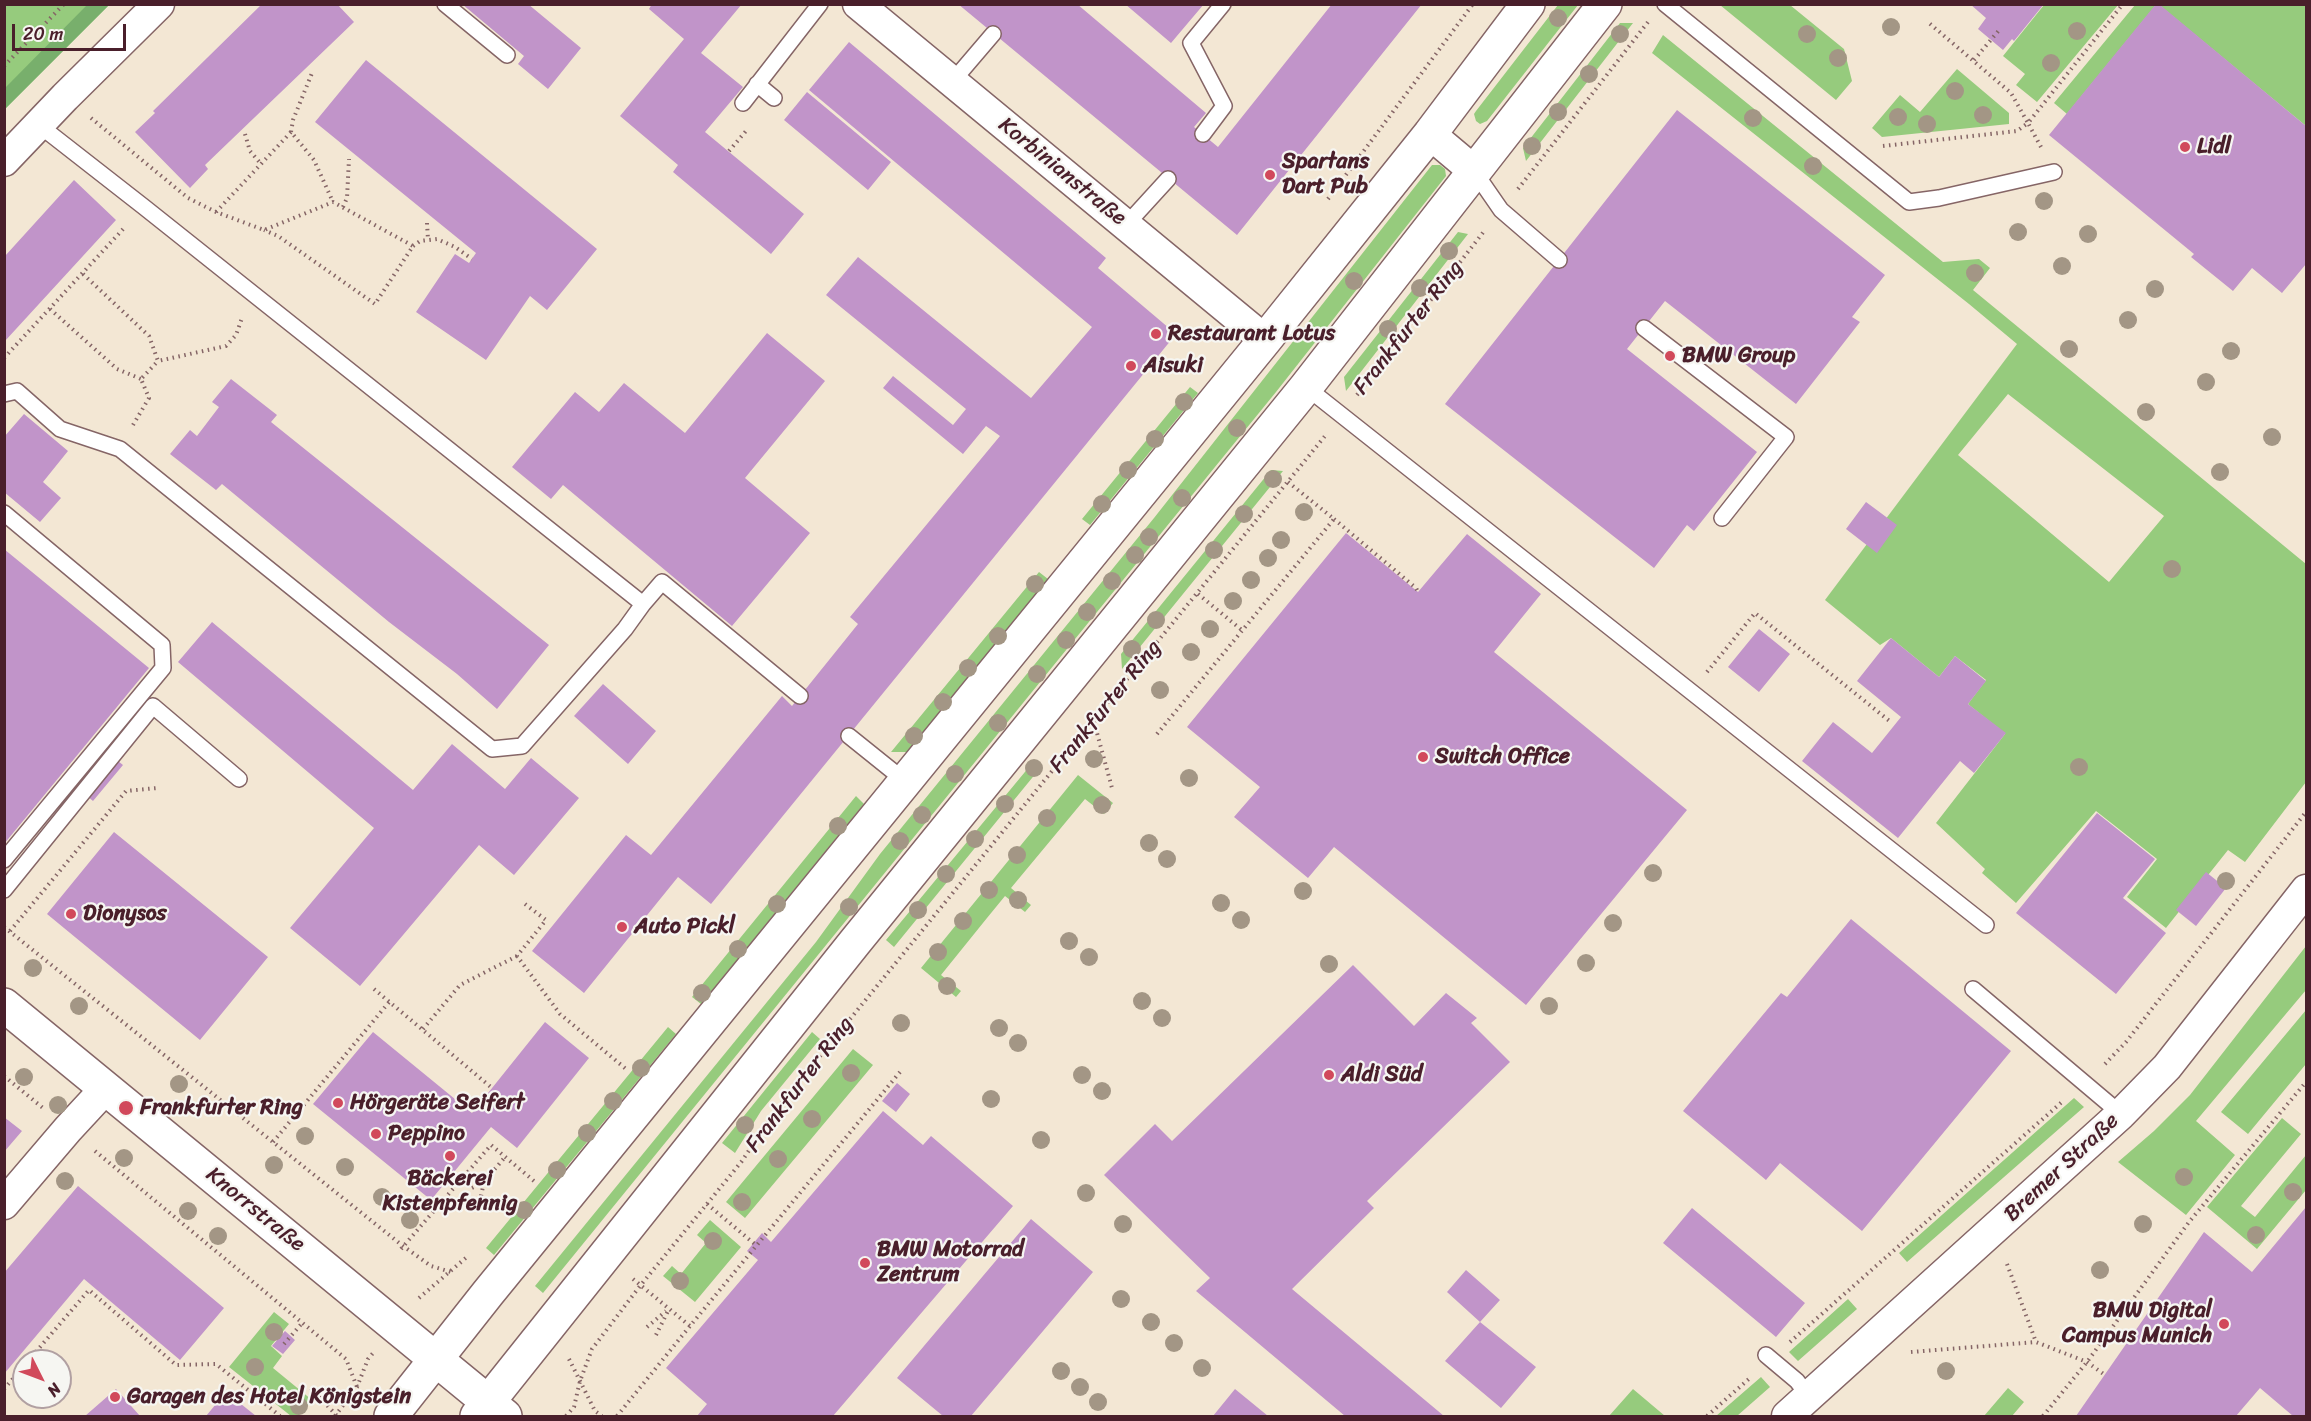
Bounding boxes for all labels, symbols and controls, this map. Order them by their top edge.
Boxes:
scale bar [15,12,129,50]
text: 20 m [23,18,63,50]
street label: Korbinianstraße [993,112,1131,232]
place label: Lidl [2197,134,2231,160]
marker: Lidl [2178,140,2192,154]
place label: Spartans Dart Pub [1282,149,1369,200]
marker: Spartans Dart Pub [1263,168,1277,182]
street label: Frankfurter Ring [1348,256,1470,400]
place label: Restaurant Lotus [1168,321,1335,347]
marker: Restaurant Lotus [1149,327,1163,341]
place label: BMW Group [1682,343,1795,369]
marker: BMW Group [1663,349,1677,363]
place label: Aisuki [1143,353,1203,379]
marker: Aisuki [1124,359,1138,373]
street label: Frankfurter Ring [1045,635,1167,779]
place label: Switch Office [1435,744,1570,770]
marker: Switch Office [1416,750,1430,764]
place label: Dionysos [83,901,167,927]
marker: Dionysos [64,907,78,921]
place label: Auto Pickl [634,914,735,940]
marker: Auto Pickl [615,920,629,934]
street label: Frankfurter Ring [740,1012,860,1158]
place label: Aldi Süd [1341,1062,1422,1088]
marker: Aldi Süd [1322,1068,1336,1082]
place label: Hörgeräte Seifert [350,1090,524,1116]
place label: Frankfurter Ring [140,1095,303,1121]
marker: Hörgeräte Seifert [331,1096,345,1110]
marker: Frankfurter Ring [117,1099,135,1117]
street label: Bremer Straße [1999,1108,2125,1228]
place label: Peppino [388,1121,465,1147]
marker: Peppino [369,1127,383,1141]
marker: Bäckerei Kistenpfennig [443,1149,457,1163]
street label: Knorrstraße [200,1162,310,1258]
place label: Bäckerei Kistenpfennig [382,1166,518,1218]
place label: BMW Motorrad Zentrum [877,1237,1024,1288]
marker: BMW Motorrad Zentrum [858,1256,872,1270]
place label: BMW Digital Campus Munich [2062,1298,2212,1350]
marker: BMW Digital Campus Munich [2217,1317,2231,1331]
north arrow [12,1349,72,1409]
text: N [40,1376,69,1404]
place label: Garagen des Hotel Königstein [127,1384,411,1410]
marker: Garagen des Hotel Königstein [108,1390,122,1404]

